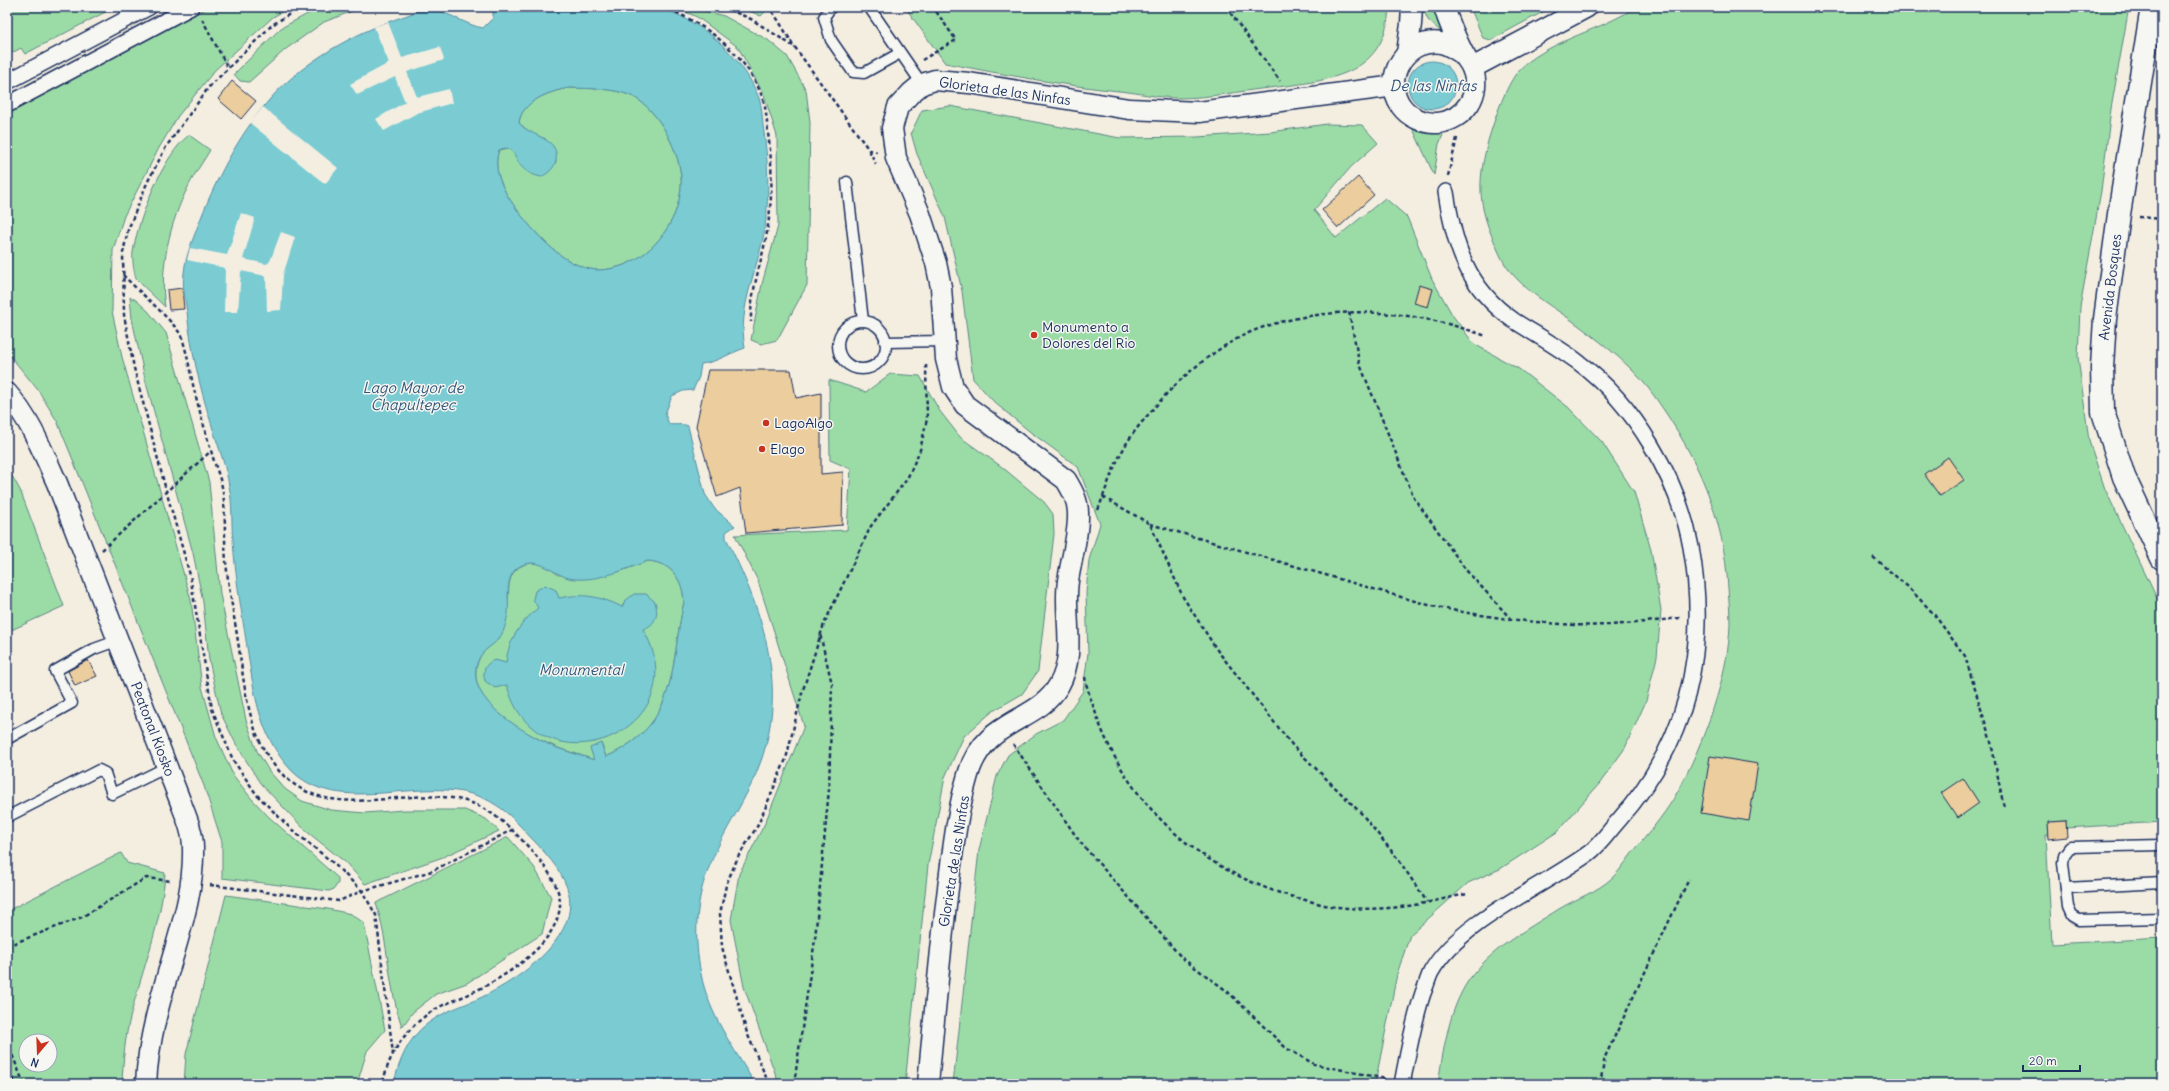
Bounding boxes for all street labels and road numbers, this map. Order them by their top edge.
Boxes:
street label: Glorieta de las Ninfas [938,73,1072,109]
street label: Avenida Bosques [2095,233,2125,341]
street label: Peatonal Kiosko [127,679,179,779]
street label: Glorieta de las Ninfas [935,794,973,928]

